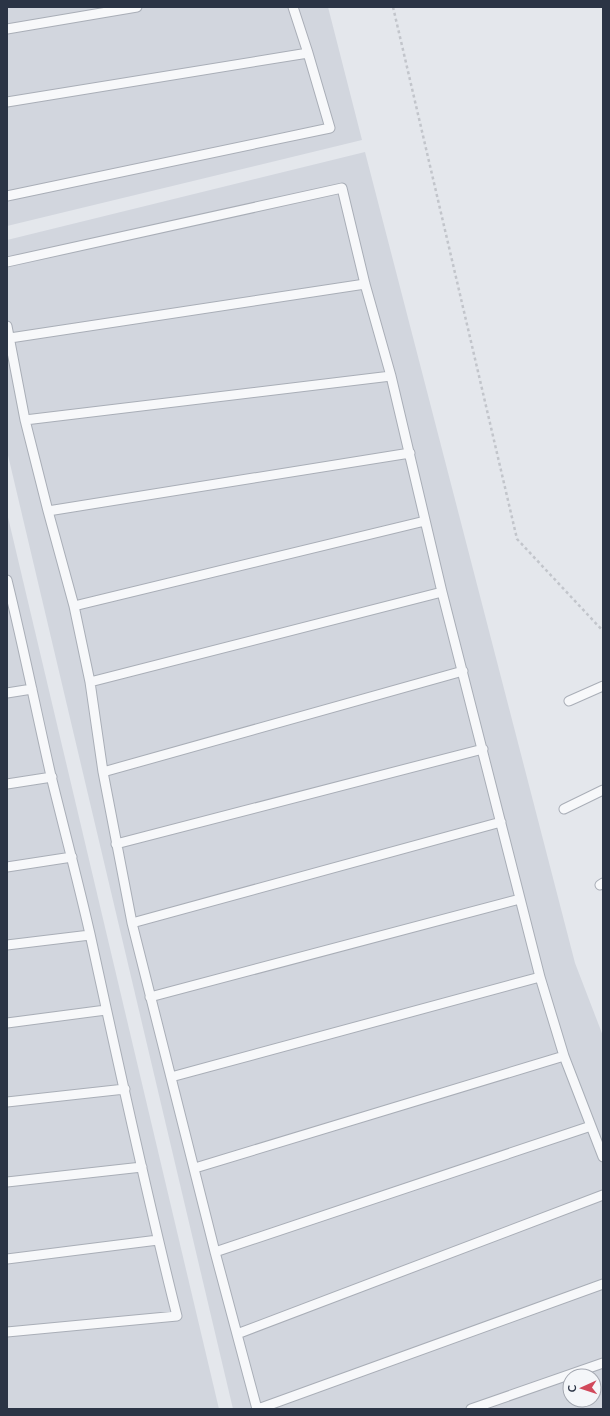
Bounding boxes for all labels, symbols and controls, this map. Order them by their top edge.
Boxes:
north arrow [562,1368,602,1408]
text: С [565,1384,578,1393]

